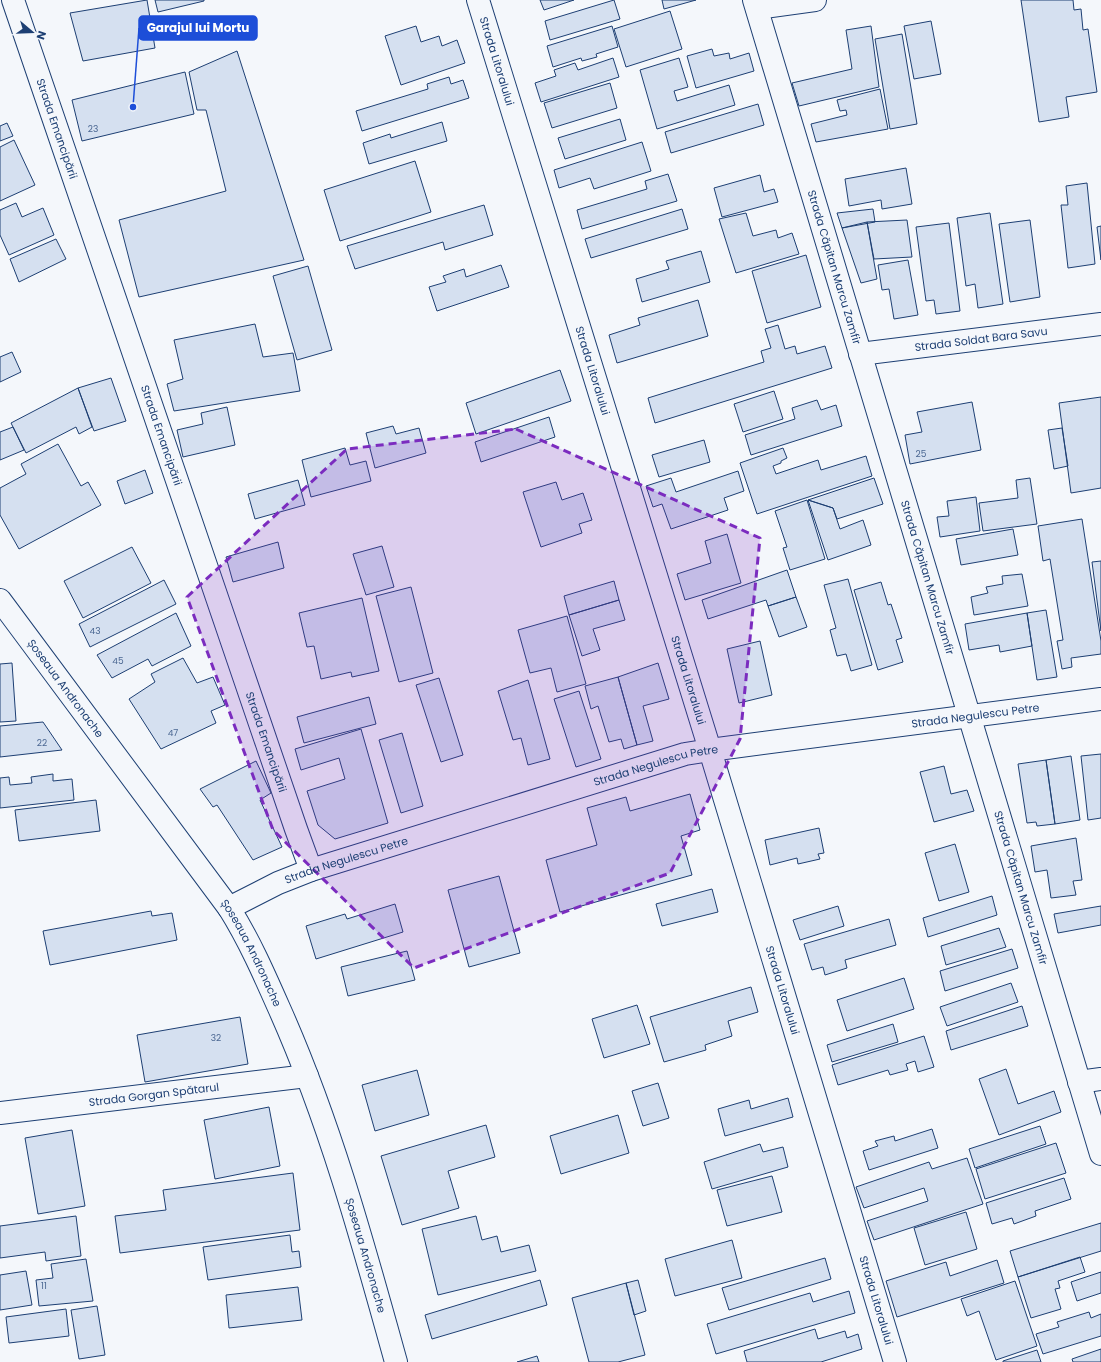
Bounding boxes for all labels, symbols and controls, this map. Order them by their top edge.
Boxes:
north arrow [12,12,52,52]
street label: Strada Litoralului [476,15,518,108]
callout: Garajul lui Mortu [139,16,257,40]
text: Garajul lui Mortu [147,19,249,36]
text: N [33,29,50,42]
street label: Strada Emancipării [32,76,82,181]
house number: 23 [88,123,98,135]
street label: Strada Căpitan Marcu Zamfir [804,188,865,346]
street label: Strada Soldat Bara Savu [914,323,1048,355]
street label: Strada Litoralului [571,324,614,417]
street label: Strada Emancipării [137,383,186,488]
house number: 25 [916,448,927,460]
street label: Strada Căpitan Marcu Zamfir [897,498,958,657]
house number: 43 [90,625,100,637]
street label: Strada Litoralului [667,634,710,727]
street label: Șoseaua Andronache [24,636,108,741]
house number: 45 [112,655,124,667]
street label: Strada Emancipării [242,690,291,795]
street label: Strada Negulescu Petre [910,699,1041,732]
house number: 47 [168,727,178,739]
house number: 22 [37,737,47,749]
street label: Strada Negulescu Petre [591,741,719,790]
street label: Strada Căpitan Marcu Zamfir [990,809,1052,967]
street label: Strada Negulescu Petre [282,832,410,888]
street label: Șoseaua Andronache [217,896,286,1009]
street label: Strada Litoralului [762,944,804,1037]
house number: 32 [211,1032,221,1044]
street label: Strada Gorgan Spătarul [88,1079,220,1110]
street label: Șoseaua Andronache [341,1196,390,1315]
street label: Strada Litoralului [855,1254,897,1347]
house number: 11 [41,1280,47,1292]

